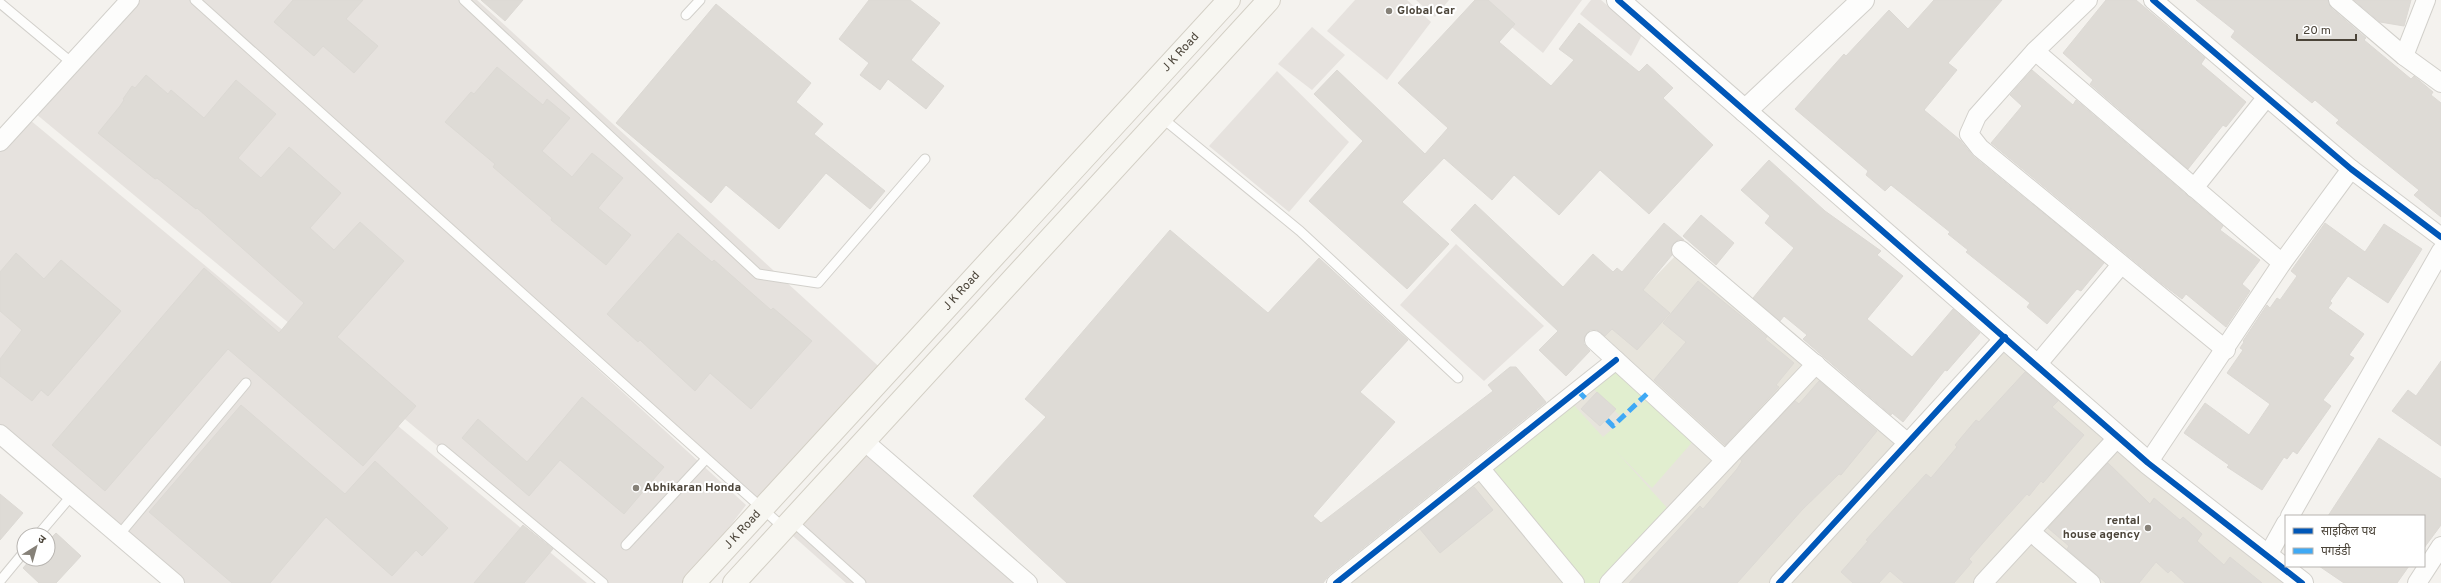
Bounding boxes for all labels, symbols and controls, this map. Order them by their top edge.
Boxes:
place label: Global Car [1397,3,1455,19]
marker: Global Car [1384,6,1394,16]
scale bar [2297,16,2356,42]
text: 20 m [2303,23,2331,39]
street label: J K Road [1159,29,1203,76]
street label: J K Road [940,268,984,314]
place label: Abhikaran Honda [644,480,741,496]
marker: Abhikaran Honda [631,483,641,493]
street label: J K Road [721,507,765,553]
place label: rental house agency [2063,513,2140,543]
legend [2285,515,2425,567]
marker: rental house agency [2143,523,2153,533]
text: साइकिल पथ [2321,523,2376,540]
north arrow [16,527,56,567]
text: उ [35,532,49,548]
text: पगडंडी [2321,543,2351,560]

